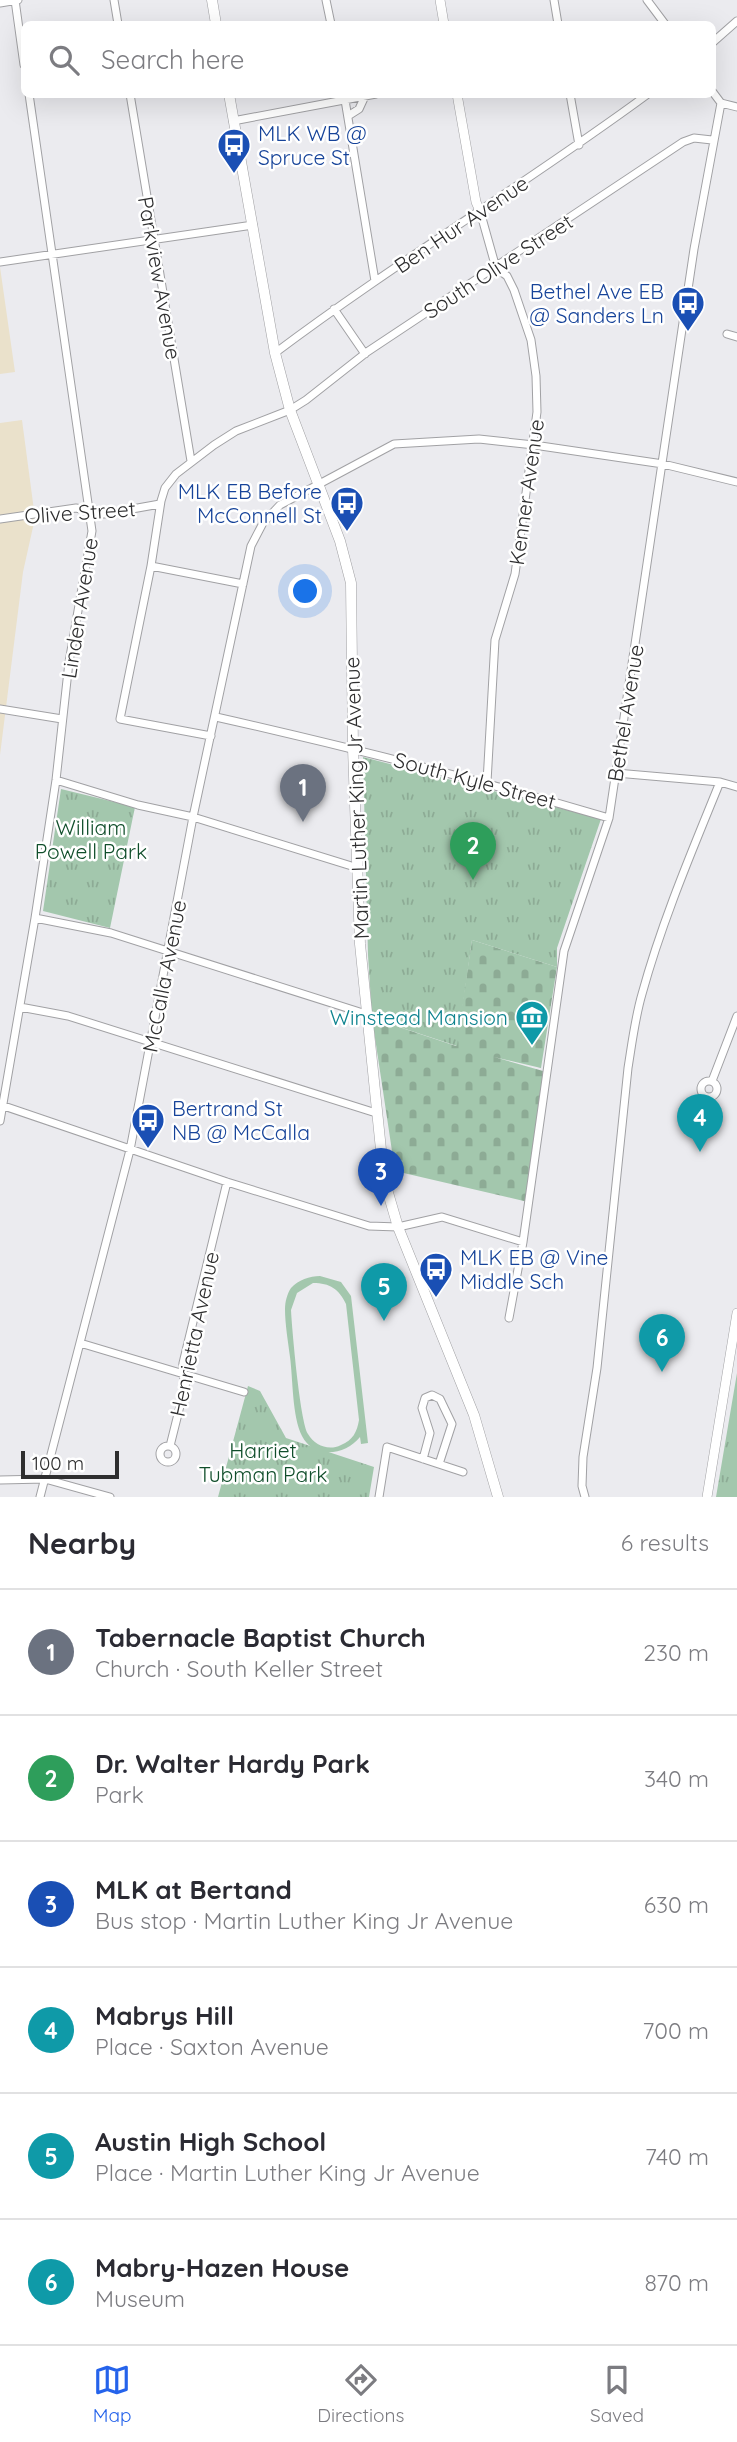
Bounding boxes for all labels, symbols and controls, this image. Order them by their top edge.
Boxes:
search box [21,21,716,98]
icon: search [45,41,83,79]
text: Search here [101,43,245,76]
place label: MLK WB @ Spruce St [258,120,367,170]
bus stop icon: MLK WB @ Spruce St [215,126,253,175]
street label: Ben Hur Avenue [389,170,533,278]
street label: Parkview Avenue [133,194,187,362]
street label: South Olive Street [419,208,577,324]
place label: Bethel Ave EB @ Sanders Ln [530,278,664,328]
bus stop icon: Bethel Ave EB @ Sanders Ln [669,284,707,333]
street label: Kenner Avenue [503,417,549,567]
place label: MLK EB Before McConnell St [178,478,322,528]
bus stop icon: MLK EB Before McConnell St [328,484,366,533]
street label: Olive Street [24,495,136,529]
street label: Linden Avenue [55,536,103,680]
your location [288,574,322,608]
street label: Bethel Avenue [601,642,649,784]
street label: Martin Luther King Jr Avenue [338,656,374,940]
street label: South Kyle Street [391,746,559,814]
pin: 1 [280,764,326,822]
park label: William Powell Park [35,814,147,864]
pin: 2 [450,822,496,880]
street label: McCalla Avenue [136,898,192,1054]
museum icon: Winstead Mansion [513,998,551,1047]
place label: Winstead Mansion [330,1004,508,1030]
pin: 4 [677,1094,723,1152]
place label: Bertrand St NB @ McCalla [172,1095,310,1145]
bus stop icon: Bertrand St NB @ McCalla [129,1101,167,1150]
pin: 3 [358,1148,404,1206]
place label: MLK EB @ Vine Middle Sch [460,1244,608,1294]
street label: Henrietta Avenue [164,1249,224,1419]
bus stop icon: MLK EB @ Vine Middle Sch [417,1250,455,1299]
pin: 5 [361,1263,407,1321]
pin: 6 [639,1314,685,1372]
park label: Harriet Tubman Park [198,1437,328,1487]
scale bar [21,1448,119,1480]
text: 100 m [32,1451,84,1475]
text: Nearby [28,1524,136,1562]
text: 6 results [621,1528,709,1557]
text: Tabernacle Baptist Church [95,1621,426,1654]
text: 1 [47,1638,55,1667]
text: 230 m [643,1638,709,1667]
text: Church · South Keller Street [95,1654,383,1683]
text: Dr. Walter Hardy Park [95,1747,370,1780]
text: 2 [44,1764,58,1793]
text: 340 m [644,1764,709,1793]
text: Park [95,1780,144,1809]
text: MLK at Bertand [95,1873,292,1906]
text: 3 [45,1890,57,1919]
text: 630 m [644,1890,709,1919]
text: Bus stop · Martin Luther King Jr Avenue [95,1906,513,1935]
text: Mabrys Hill [95,1999,234,2032]
text: 4 [44,2016,58,2045]
text: 700 m [643,2016,709,2045]
text: Place · Saxton Avenue [95,2032,329,2061]
text: Austin High School [95,2125,326,2158]
text: 5 [44,2142,58,2171]
text: 740 m [645,2142,709,2171]
text: Place · Martin Luther King Jr Avenue [95,2158,480,2187]
text: Mabry-Hazen House [95,2251,349,2284]
text: 6 [45,2268,57,2297]
text: 870 m [645,2268,709,2297]
text: Museum [95,2284,185,2313]
tab: Map [93,2361,132,2427]
tab: Directions [317,2361,404,2427]
tab: Saved [590,2361,644,2427]

